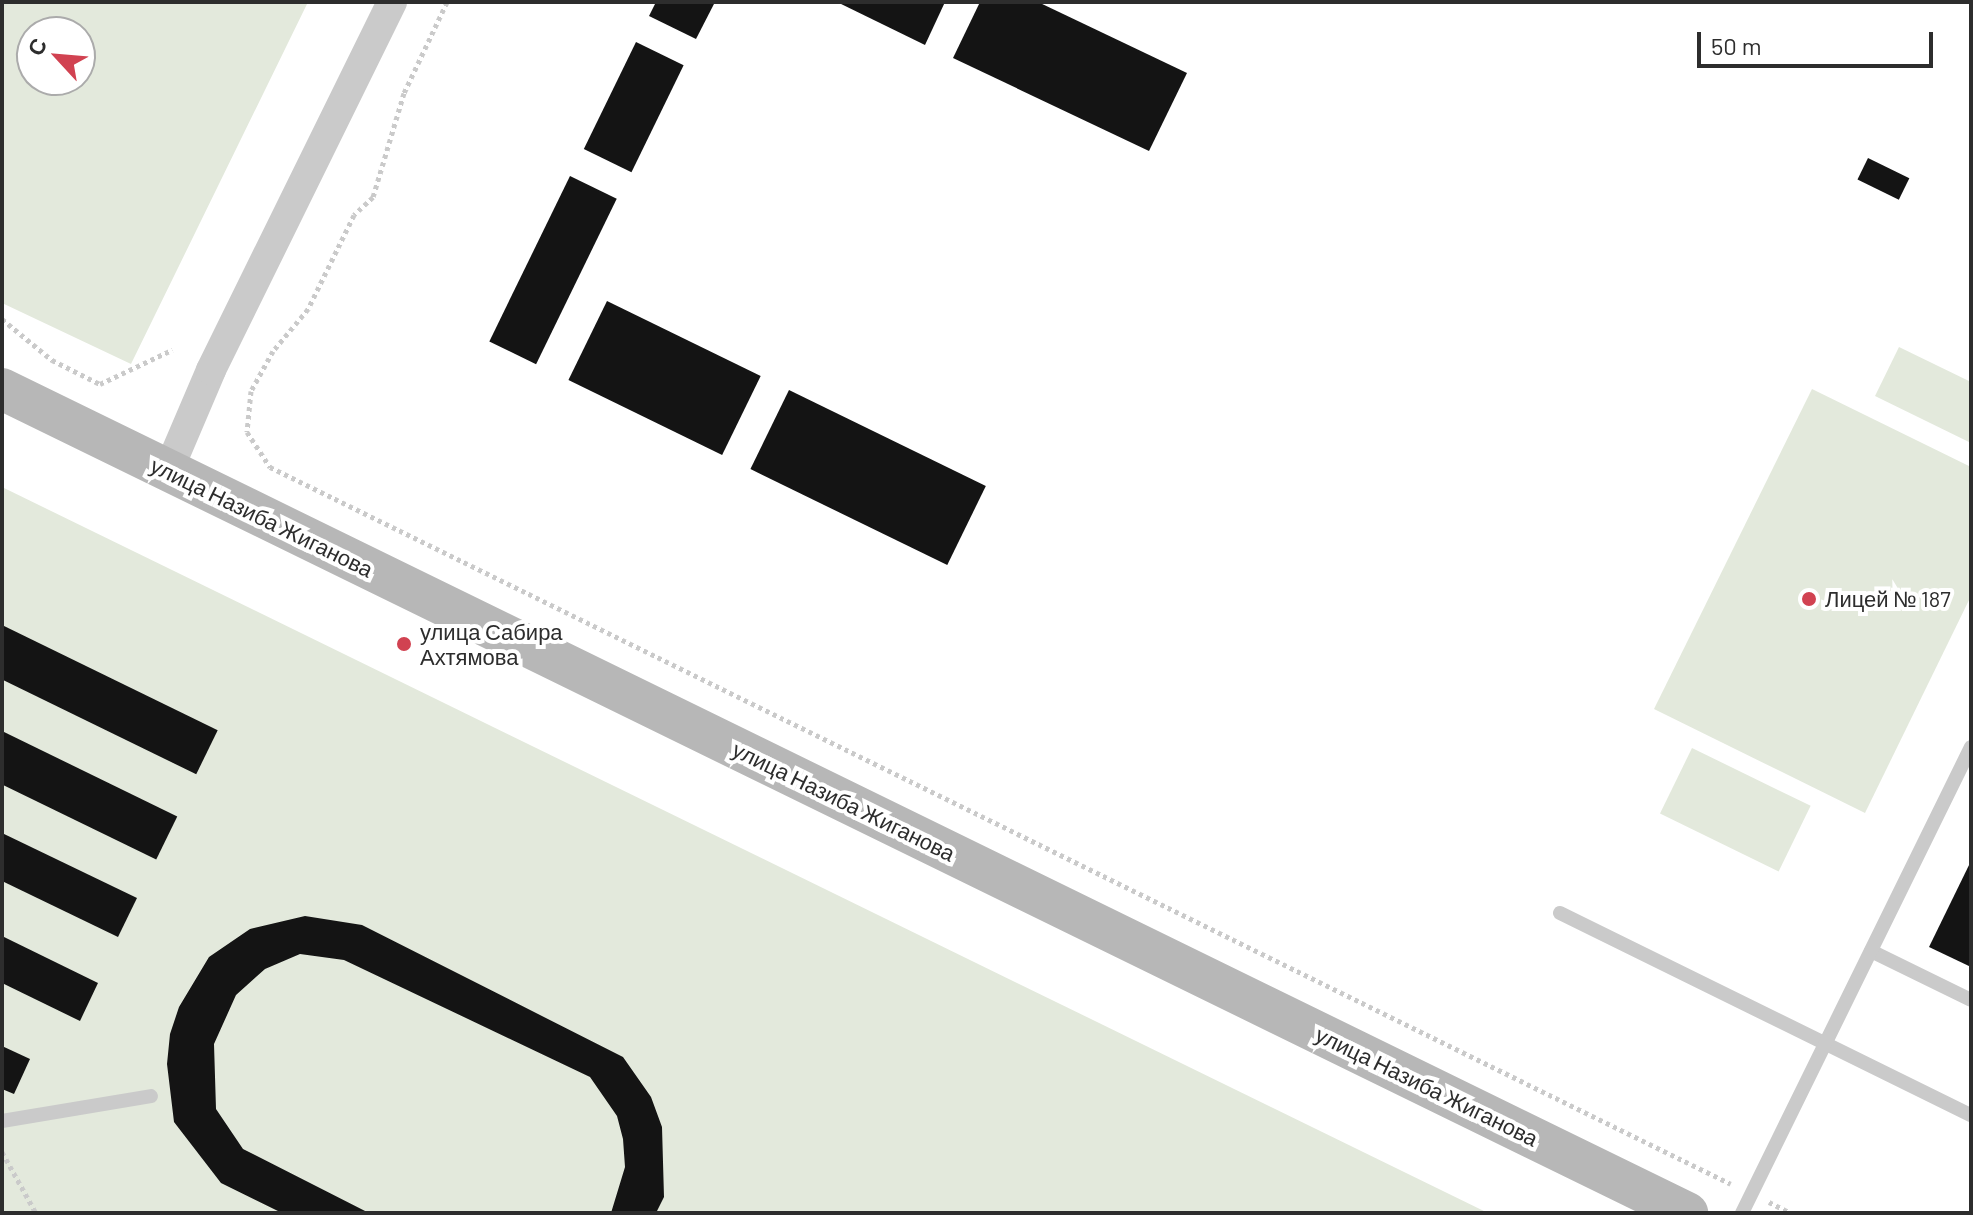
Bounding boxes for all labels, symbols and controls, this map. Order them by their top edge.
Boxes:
north arrow [16,16,96,96]
scale bar [1701,16,1937,66]
text: 50 m [1711,31,1762,60]
text: С [21,34,51,59]
street label: улица Назиба Жиганова [146,452,378,582]
place label: Лицей № 187 [1825,586,1951,612]
marker: Лицей № 187 [1800,590,1818,608]
place label: улица Сабира Ахтямова [420,618,563,670]
marker: улица Сабира Ахтямова [395,635,413,653]
street label: улица Назиба Жиганова [728,736,960,866]
street label: улица Назиба Жиганова [1311,1021,1543,1151]

